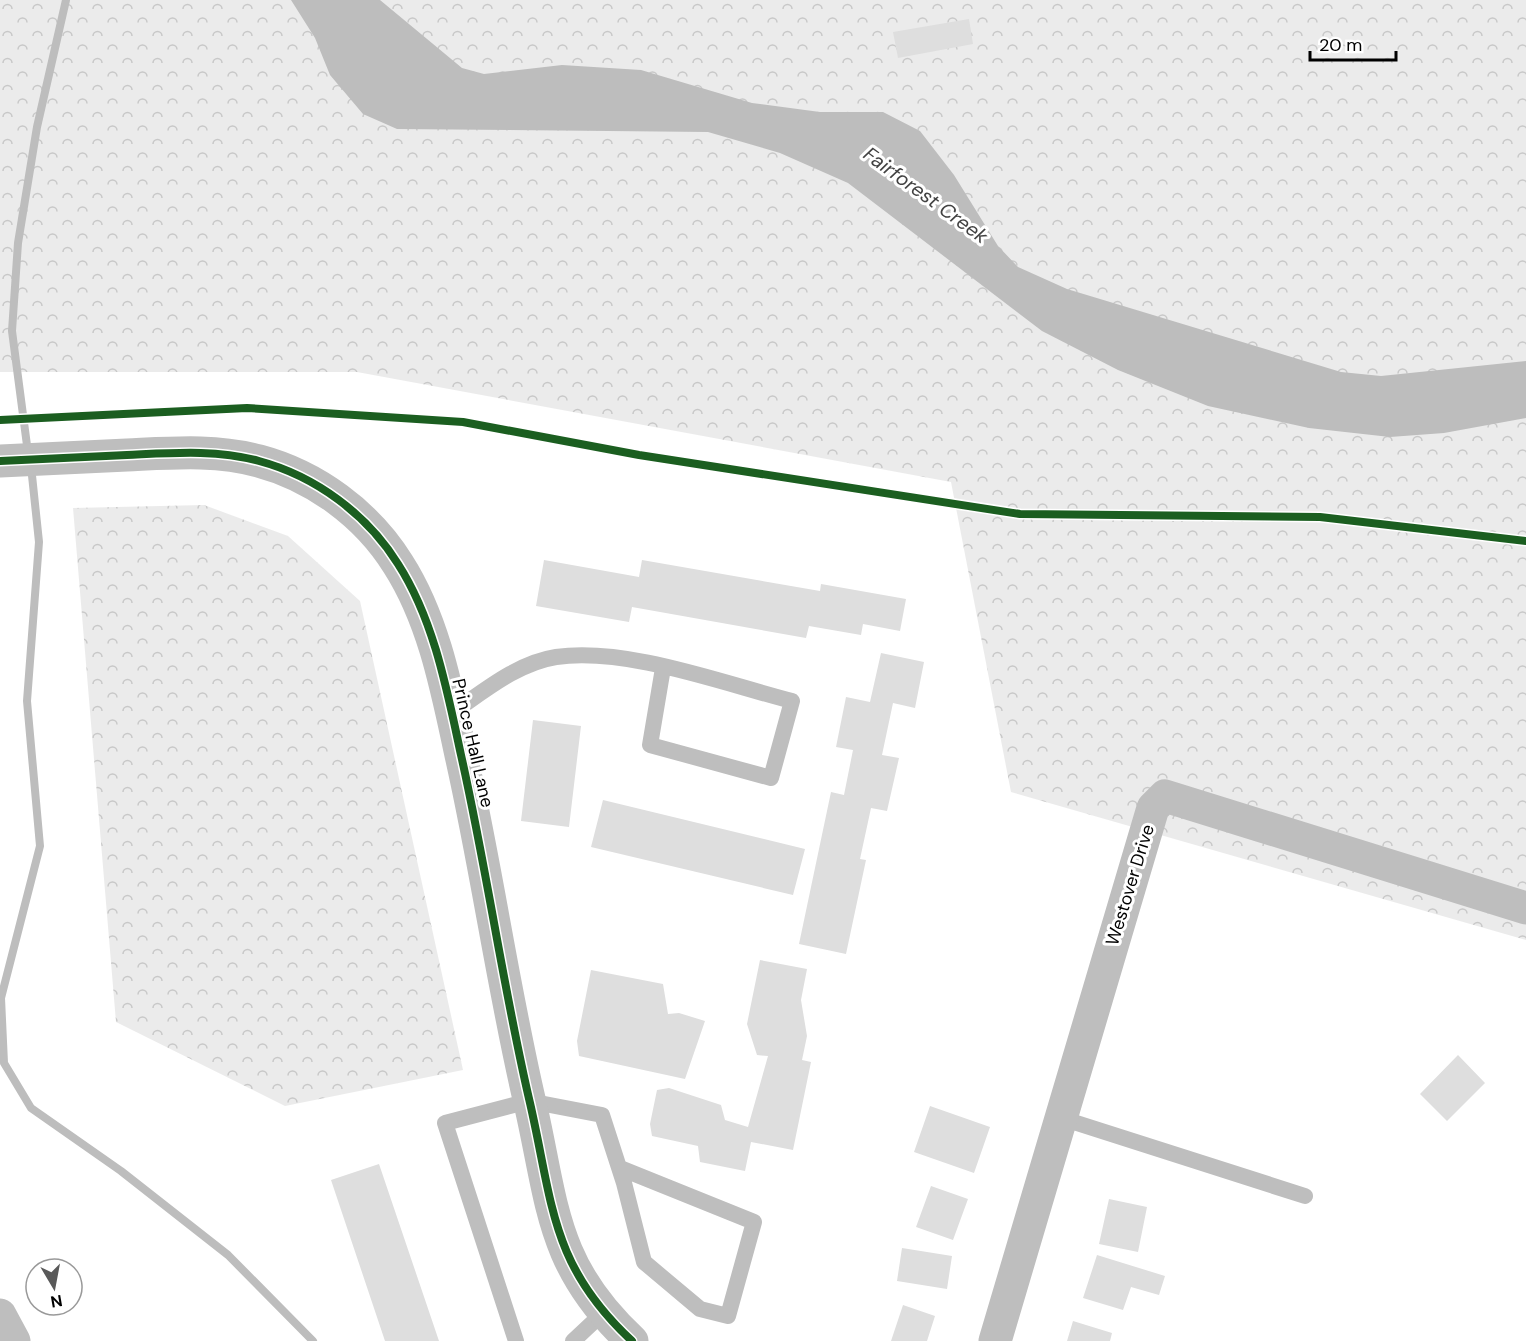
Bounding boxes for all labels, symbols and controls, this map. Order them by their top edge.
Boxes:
scale bar [1310,24,1396,62]
text: 20 m [1319,33,1362,57]
water label: Fairforest Creek [858,141,994,250]
street label: Prince Hall Lane [446,676,500,810]
street label: Westover Drive [1100,821,1160,949]
north arrow [24,1257,84,1317]
text: N [49,1290,64,1313]

